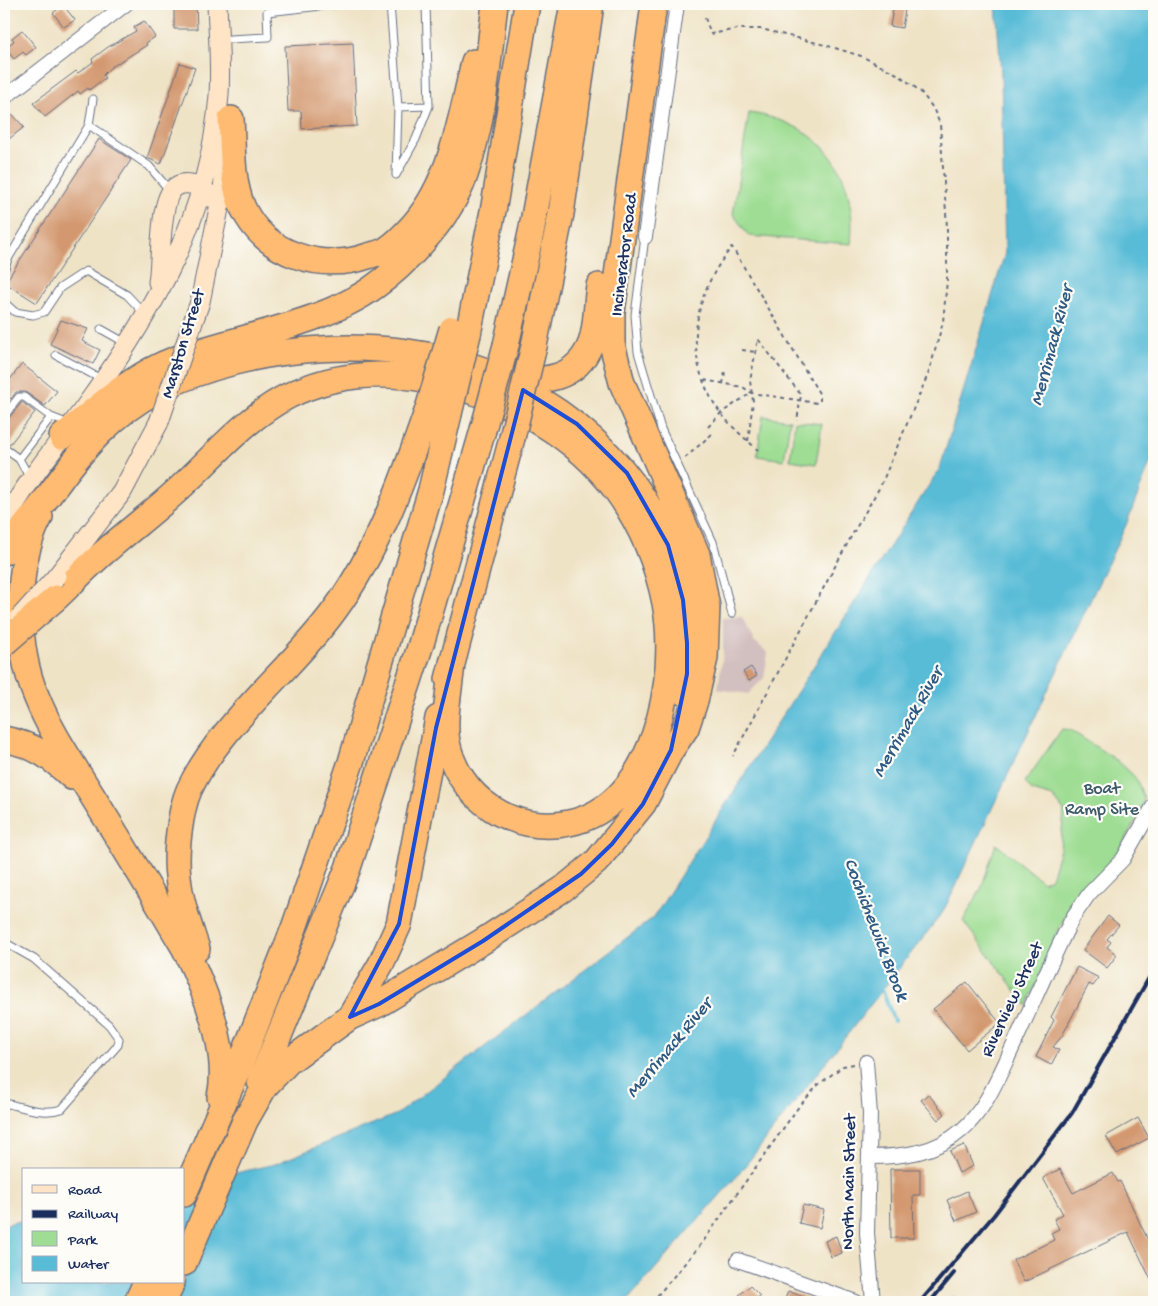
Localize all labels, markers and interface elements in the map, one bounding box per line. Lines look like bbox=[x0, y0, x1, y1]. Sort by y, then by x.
street label: Incinerator Road bbox=[607, 191, 643, 318]
water label: Merrimack River bbox=[1026, 279, 1081, 408]
street label: Marston Street bbox=[157, 285, 211, 401]
water label: Merrimack River bbox=[868, 660, 952, 782]
park label: Boat Ramp Site bbox=[1065, 779, 1140, 821]
water label: Cochichewick Brook bbox=[837, 856, 913, 1006]
street label: Riverview Street bbox=[977, 938, 1049, 1061]
water label: Merrimack River bbox=[622, 991, 721, 1104]
street label: North Main Street bbox=[838, 1112, 862, 1250]
legend bbox=[22, 1168, 185, 1284]
text: Road bbox=[68, 1182, 102, 1200]
text: Railway bbox=[68, 1206, 119, 1224]
text: Park bbox=[67, 1232, 98, 1250]
text: Water bbox=[68, 1256, 110, 1274]

